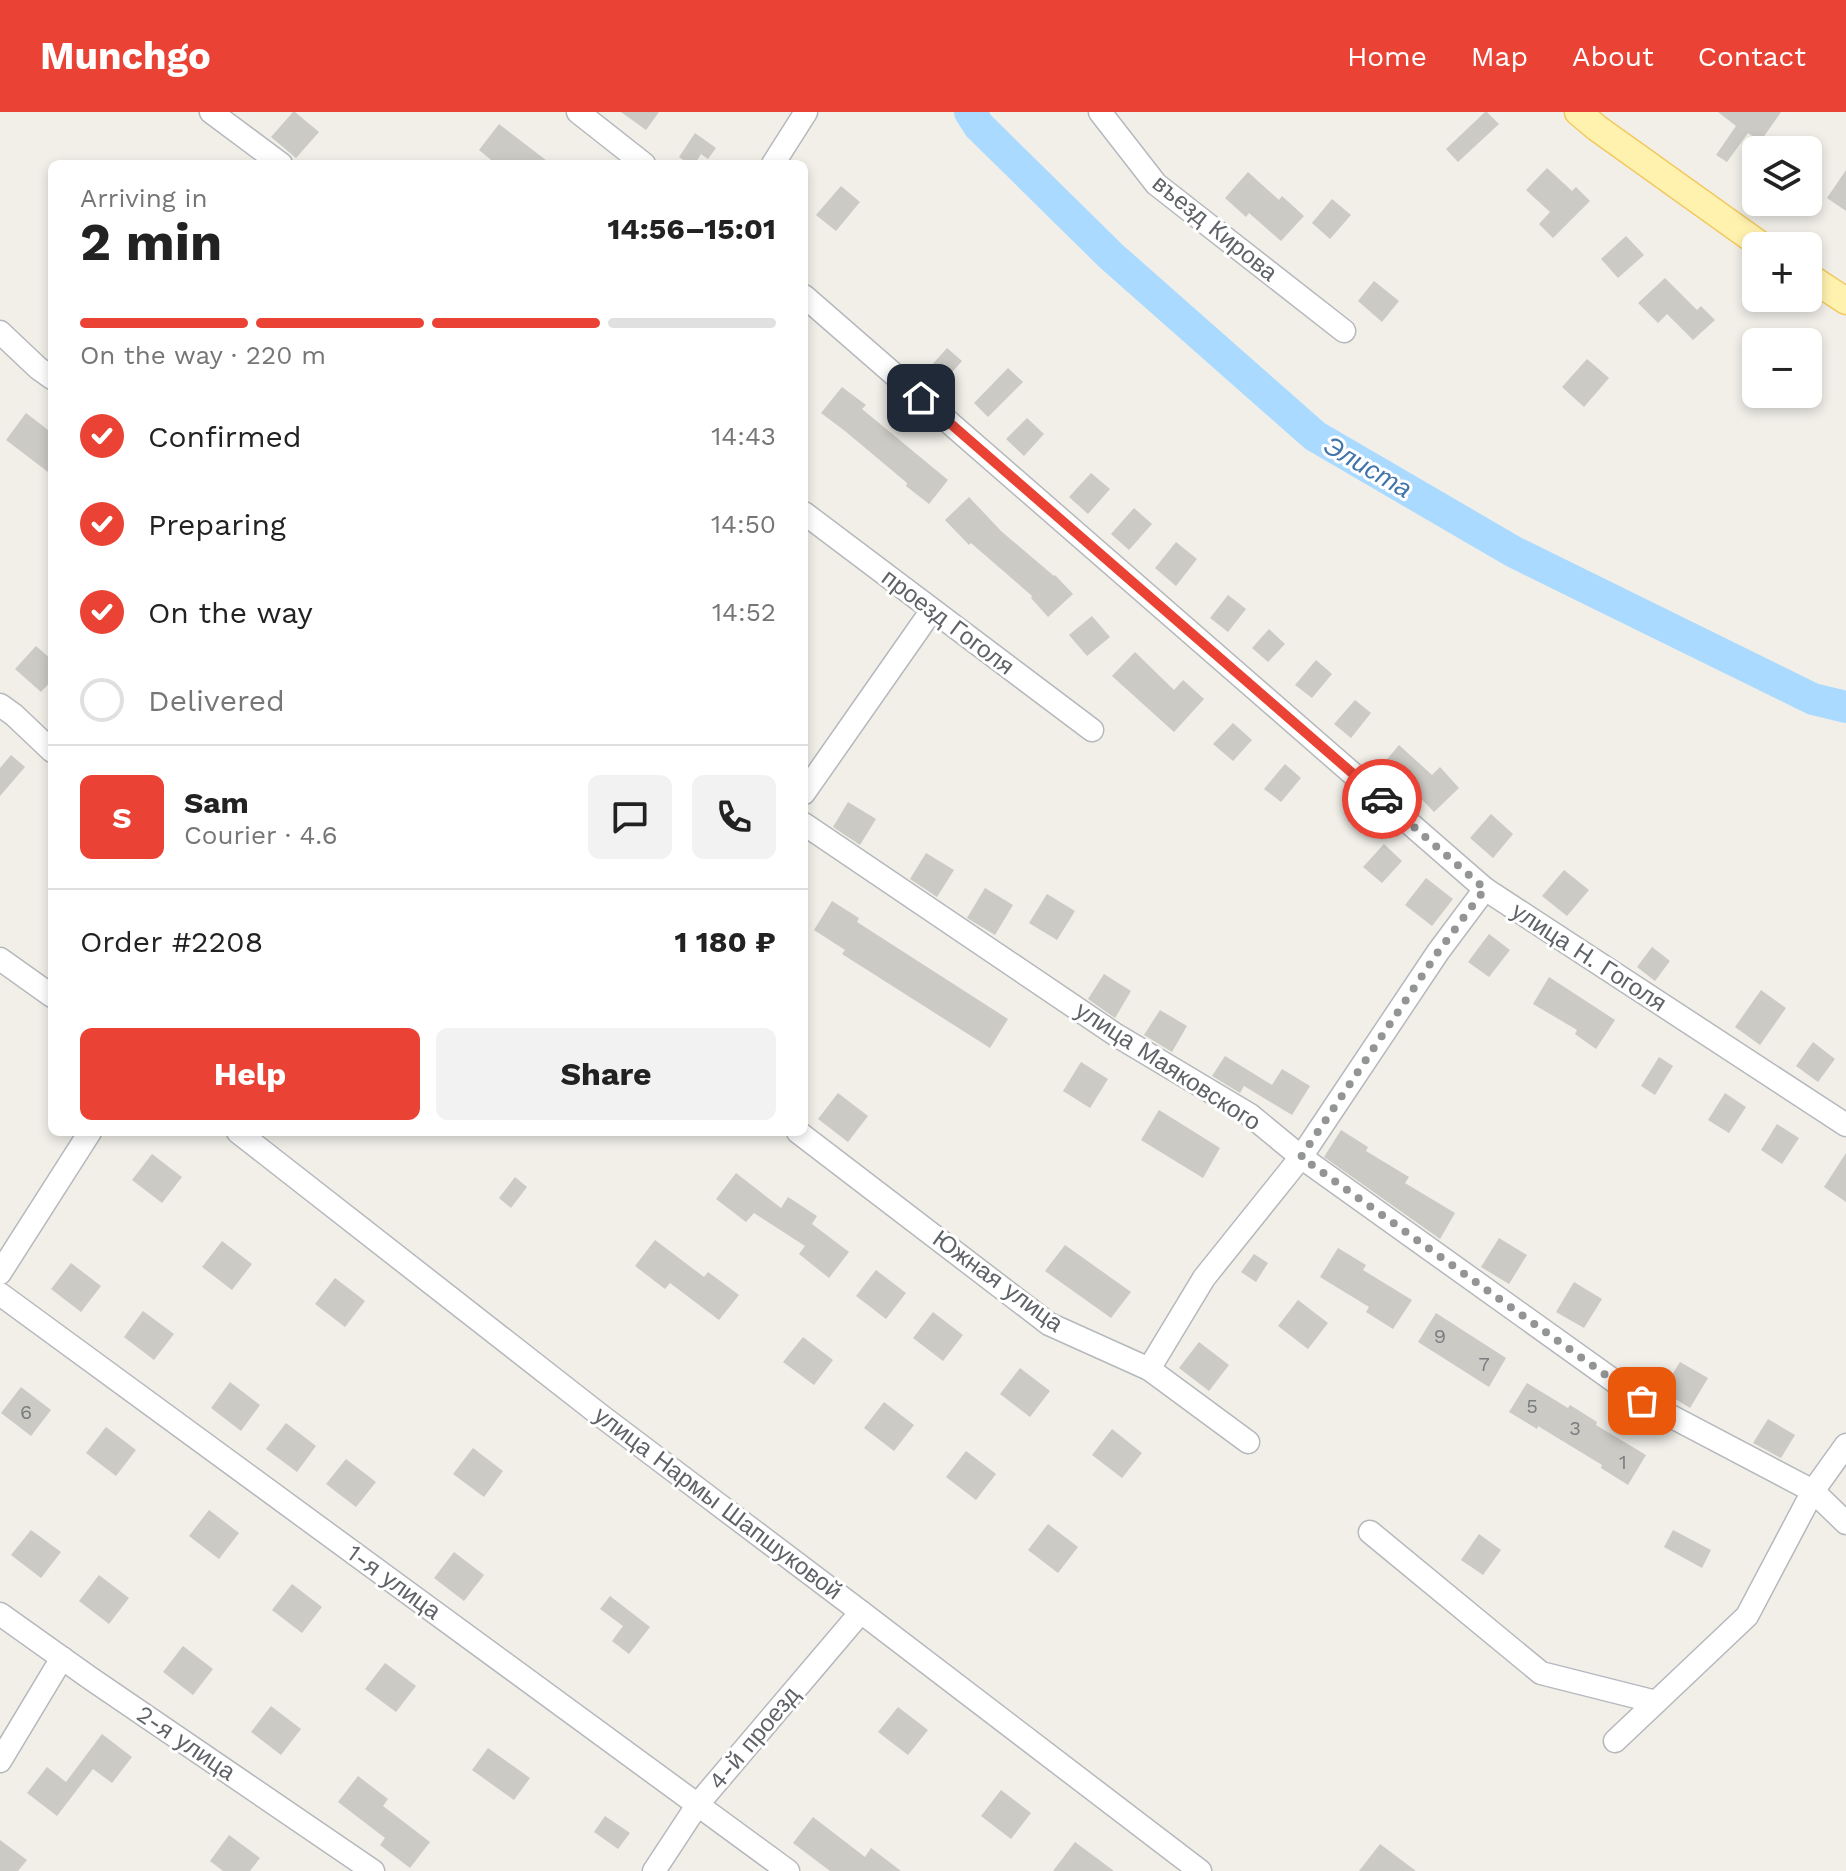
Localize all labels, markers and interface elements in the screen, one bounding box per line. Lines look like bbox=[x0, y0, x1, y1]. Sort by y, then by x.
text: Munchgo bbox=[40, 34, 211, 78]
text: Home bbox=[1347, 40, 1427, 73]
text: Map bbox=[1471, 40, 1528, 73]
text: About bbox=[1572, 40, 1654, 73]
text: Contact bbox=[1698, 40, 1806, 73]
map controls bbox=[1742, 136, 1822, 408]
button: layers bbox=[1742, 136, 1822, 216]
street label: въезд Кирова bbox=[1147, 169, 1284, 287]
text: Arriving in bbox=[80, 183, 208, 213]
text: 14:56–15:01 bbox=[607, 211, 776, 246]
text: 2 min bbox=[80, 212, 222, 273]
button: + bbox=[1742, 232, 1822, 312]
button: − bbox=[1742, 328, 1822, 408]
text: On the way · 220 m bbox=[80, 340, 326, 370]
pin bbox=[887, 364, 955, 432]
icon: home bbox=[899, 376, 943, 420]
icon: check bbox=[80, 414, 124, 458]
text: Confirmed bbox=[148, 419, 302, 454]
text: 14:43 bbox=[711, 421, 776, 451]
water label: Элиста bbox=[1319, 430, 1417, 504]
icon: check bbox=[80, 502, 124, 546]
text: Preparing bbox=[148, 507, 286, 542]
text: 14:50 bbox=[711, 509, 776, 539]
street label: проезд Гоголя bbox=[876, 563, 1020, 681]
icon: check bbox=[80, 590, 124, 634]
text: On the way bbox=[148, 595, 313, 630]
text: 14:52 bbox=[712, 597, 776, 627]
text: Delivered bbox=[148, 683, 285, 718]
courier bbox=[1342, 759, 1422, 839]
button: chat bbox=[588, 775, 672, 859]
button: phone bbox=[692, 775, 776, 859]
icon: car bbox=[1360, 777, 1404, 821]
text: Sam bbox=[184, 785, 249, 820]
text: S bbox=[112, 800, 132, 835]
text: Courier · 4.6 bbox=[184, 820, 338, 850]
street label: улица Н. Гоголя bbox=[1506, 897, 1672, 1017]
text: Order #2208 bbox=[80, 924, 263, 959]
text: 1 180 ₽ bbox=[674, 924, 776, 959]
street label: улица Маяковского bbox=[1070, 996, 1266, 1136]
button: Help bbox=[80, 1028, 420, 1120]
button: Share bbox=[436, 1028, 776, 1120]
street label: Южная улица bbox=[927, 1224, 1069, 1338]
house number: 9 bbox=[1434, 1324, 1446, 1348]
house number: 7 bbox=[1478, 1352, 1490, 1376]
pin bbox=[1608, 1367, 1676, 1435]
icon: bag bbox=[1620, 1379, 1664, 1423]
house number: 5 bbox=[1526, 1394, 1538, 1418]
house number: 6 bbox=[20, 1400, 32, 1424]
street label: улица Нармы Шапшуковой bbox=[589, 1401, 847, 1605]
house number: 3 bbox=[1569, 1416, 1581, 1440]
house number: 1 bbox=[1619, 1450, 1627, 1474]
street label: 1-я улица bbox=[342, 1539, 447, 1626]
street label: 4-й проезд bbox=[703, 1681, 805, 1795]
street label: 2-я улица bbox=[131, 1700, 241, 1787]

